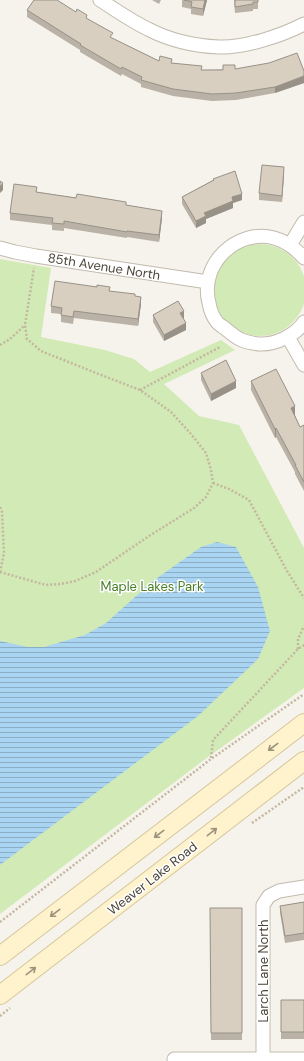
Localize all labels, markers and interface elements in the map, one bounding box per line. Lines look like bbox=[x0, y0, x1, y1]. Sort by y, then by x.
street label: 85th Avenue North bbox=[47, 249, 161, 284]
park label: Maple Lakes Park bbox=[101, 578, 204, 595]
one-way arrow bbox=[268, 743, 279, 751]
one-way arrow bbox=[206, 828, 217, 837]
one-way arrow bbox=[153, 830, 164, 839]
street label: Weaver Lake Road bbox=[104, 838, 201, 919]
one-way arrow bbox=[50, 909, 61, 918]
street label: Larch Lane North bbox=[255, 919, 272, 1023]
one-way arrow bbox=[25, 967, 36, 976]

